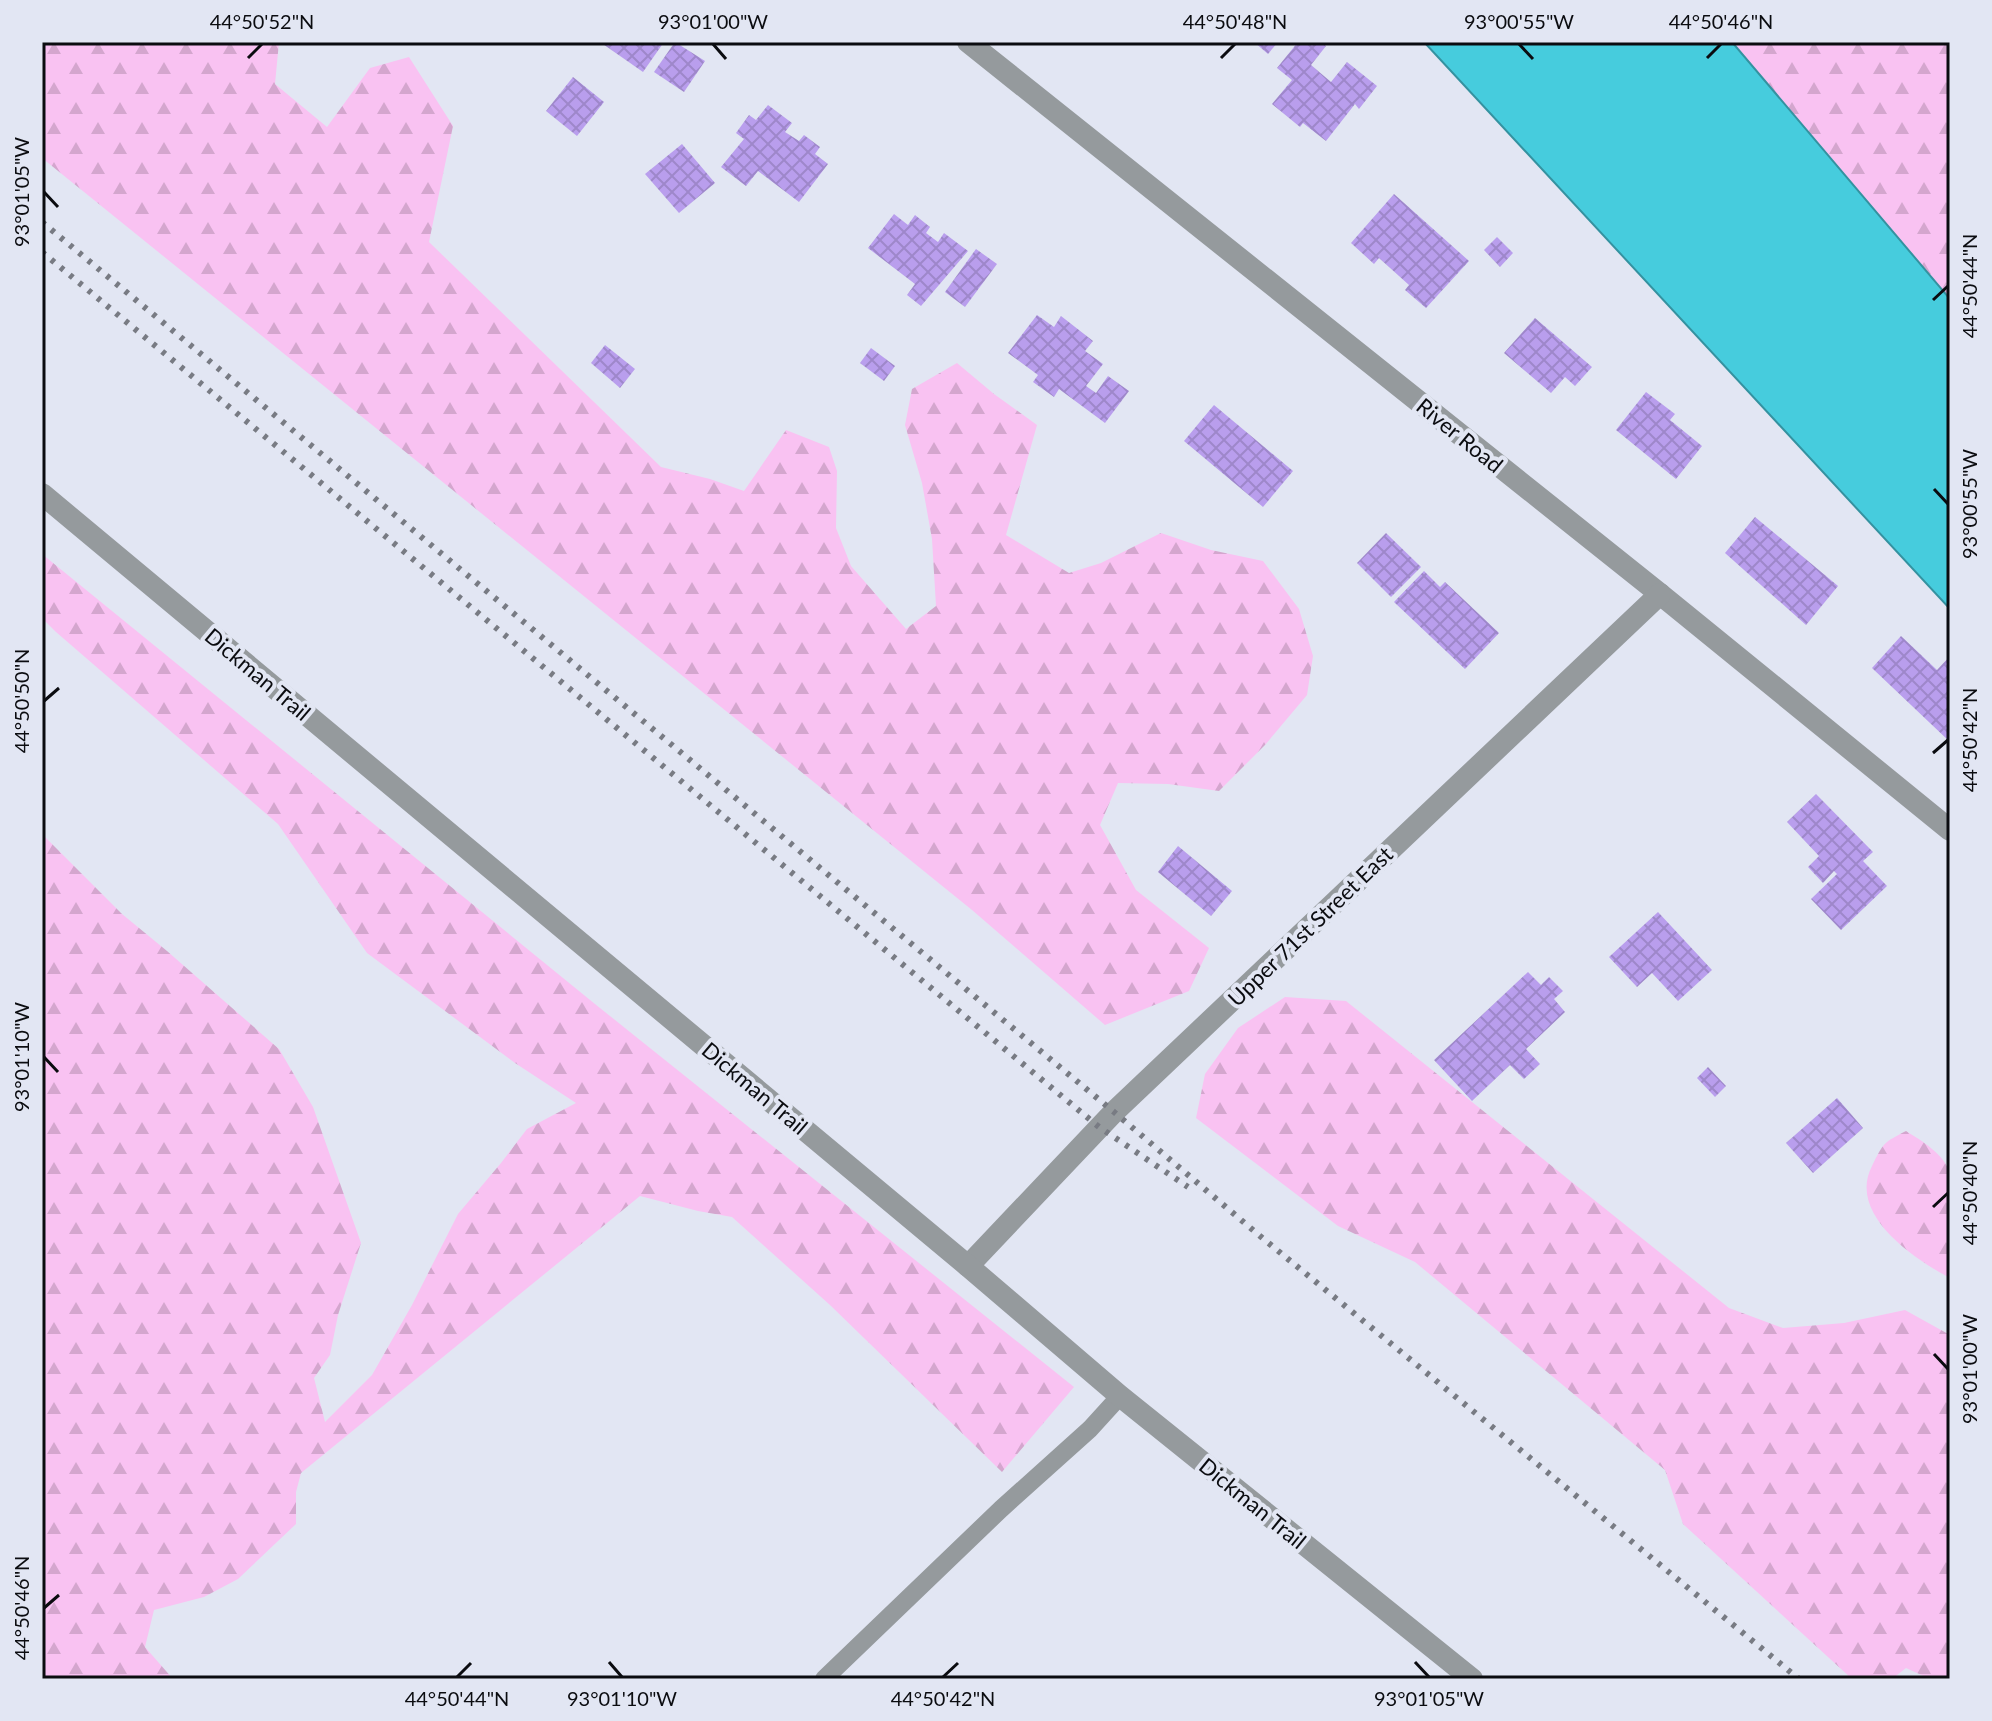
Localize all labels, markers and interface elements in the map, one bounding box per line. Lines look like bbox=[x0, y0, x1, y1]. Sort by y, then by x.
text: 44°50'52"N bbox=[210, 9, 314, 33]
text: 93°01'00"W bbox=[658, 9, 768, 33]
text: 44°50'48"N bbox=[1183, 9, 1287, 33]
text: 93°00'55"W bbox=[1464, 9, 1574, 33]
text: 44°50'46"N bbox=[1669, 9, 1773, 33]
text: 93°01'05"W bbox=[9, 137, 33, 247]
text: 44°50'44"N bbox=[1957, 234, 1981, 338]
street label: River Road bbox=[1411, 392, 1509, 478]
text: 93°00'55"W bbox=[1957, 449, 1981, 559]
street label: Dickman Trail bbox=[200, 622, 316, 726]
text: 44°50'50"N bbox=[9, 649, 33, 753]
text: 44°50'42"N bbox=[1957, 688, 1981, 792]
street label: Upper 71st Street East bbox=[1222, 840, 1398, 1012]
text: 93°01'10"W bbox=[9, 1002, 33, 1112]
street label: Dickman Trail bbox=[697, 1036, 813, 1140]
text: 44°50'40"N bbox=[1957, 1141, 1981, 1245]
text: 93°01'00"W bbox=[1957, 1314, 1981, 1424]
street label: Dickman Trail bbox=[1194, 1452, 1312, 1554]
text: 44°50'46"N bbox=[9, 1556, 33, 1660]
text: 44°50'44"N bbox=[405, 1686, 509, 1710]
text: 93°01'10"W bbox=[567, 1686, 677, 1710]
text: 44°50'42"N bbox=[891, 1686, 995, 1710]
text: 93°01'05"W bbox=[1374, 1686, 1484, 1710]

